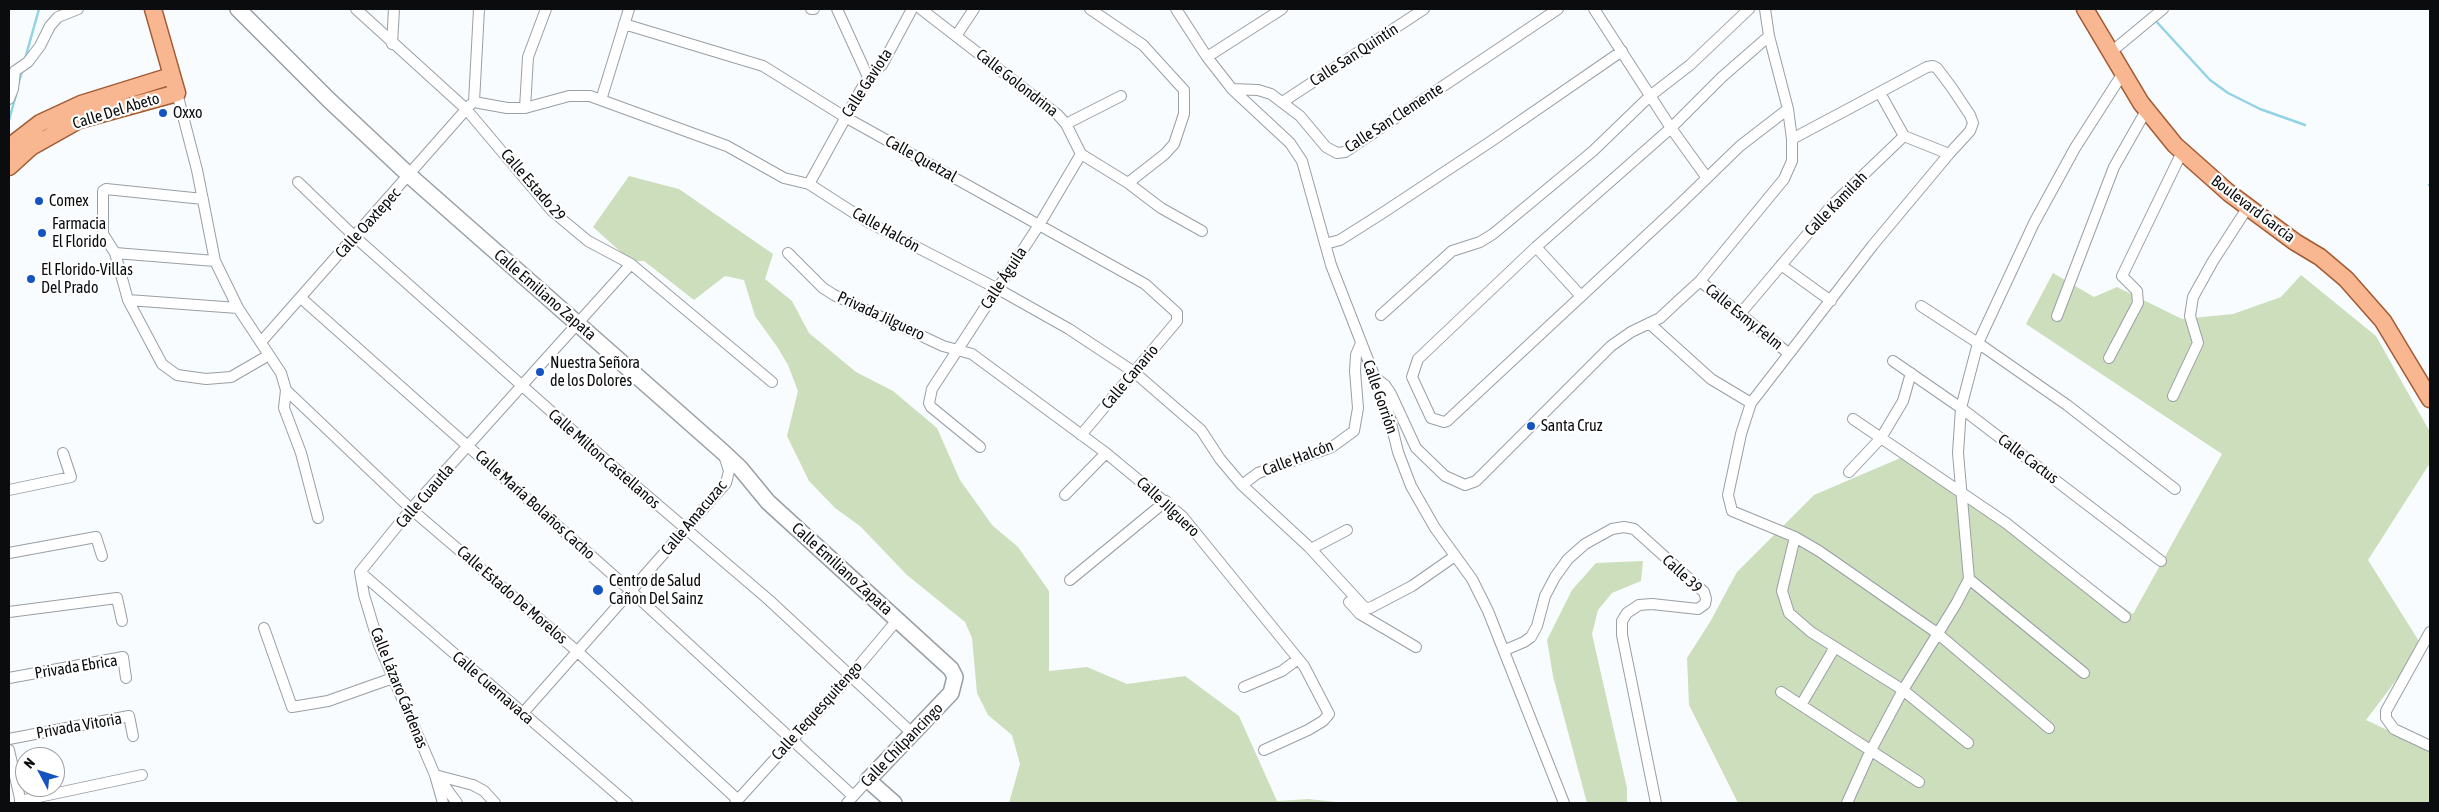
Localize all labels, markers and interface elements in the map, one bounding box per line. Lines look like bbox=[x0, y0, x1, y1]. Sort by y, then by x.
street label: Calle San Quintín bbox=[1306, 19, 1402, 91]
street label: Calle Gaviota bbox=[838, 45, 896, 121]
street label: Calle Golondrina bbox=[972, 45, 1062, 121]
street label: Calle San Clemente bbox=[1341, 79, 1447, 157]
street label: Calle Del Abeto bbox=[70, 89, 162, 133]
place label: Oxxo bbox=[173, 103, 203, 123]
marker: Oxxo bbox=[157, 107, 169, 119]
street label: Calle Quetzal bbox=[882, 132, 960, 186]
street label: Calle Estado 29 bbox=[496, 145, 570, 225]
street label: Calle Kamilah bbox=[1801, 168, 1871, 240]
street label: Boulevard Garcia bbox=[2207, 171, 2299, 247]
street label: Calle Oaxtepec bbox=[331, 184, 405, 262]
place label: Comex bbox=[49, 191, 89, 211]
marker: Comex bbox=[33, 195, 45, 207]
street label: Calle Halcón bbox=[849, 204, 923, 256]
place label: Farmacia El Florido bbox=[52, 214, 107, 252]
marker: Farmacia El Florido bbox=[36, 227, 48, 239]
street label: Calle Águila bbox=[977, 243, 1031, 313]
street label: Calle Emiliano Zapata bbox=[490, 245, 600, 345]
place label: El Florido-Villas Del Prado bbox=[41, 260, 133, 298]
marker: El Florido-Villas Del Prado bbox=[25, 273, 37, 285]
street label: Calle Esmy Felm bbox=[1701, 280, 1787, 354]
street label: Privada Jilguero bbox=[834, 287, 928, 345]
street label: Calle Canario bbox=[1098, 341, 1162, 413]
place label: Nuestra Señora de los Dolores bbox=[550, 353, 640, 391]
street label: Calle Gorrión bbox=[1358, 358, 1402, 436]
marker: Nuestra Señora de los Dolores bbox=[534, 366, 546, 378]
street label: Calle Milton Castellanos bbox=[544, 405, 664, 513]
place label: Santa Cruz bbox=[1541, 416, 1603, 436]
marker: Santa Cruz bbox=[1525, 420, 1537, 432]
street label: Calle Cactus bbox=[1994, 430, 2062, 488]
street label: Calle Halcón bbox=[1260, 436, 1336, 480]
street label: Calle María Bolaños Cacho bbox=[471, 446, 599, 564]
street label: Calle Cuautla bbox=[392, 460, 458, 532]
street label: Calle Jilguero bbox=[1132, 473, 1204, 541]
street label: Calle Amacuzac bbox=[657, 477, 731, 559]
street label: Calle Emiliano Zapata bbox=[788, 519, 896, 619]
street label: Calle Estado De Morelos bbox=[453, 542, 571, 648]
street label: Calle 39 bbox=[1658, 551, 1706, 597]
place label: Centro de Salud Cañon Del Sainz bbox=[609, 571, 703, 609]
marker: Centro de Salud Cañon Del Sainz bbox=[591, 583, 605, 597]
street label: Calle Lázaro Cárdenas bbox=[366, 625, 432, 751]
street label: Calle Cuernavaca bbox=[448, 647, 538, 729]
street label: Privada Ebrica bbox=[33, 651, 119, 683]
street label: Calle Tequesquitengo bbox=[768, 658, 866, 764]
street label: Calle Chilpancingo bbox=[857, 699, 947, 791]
street label: Privada Vitoria bbox=[35, 709, 123, 743]
north arrow bbox=[15, 747, 65, 797]
text: N bbox=[20, 755, 38, 771]

